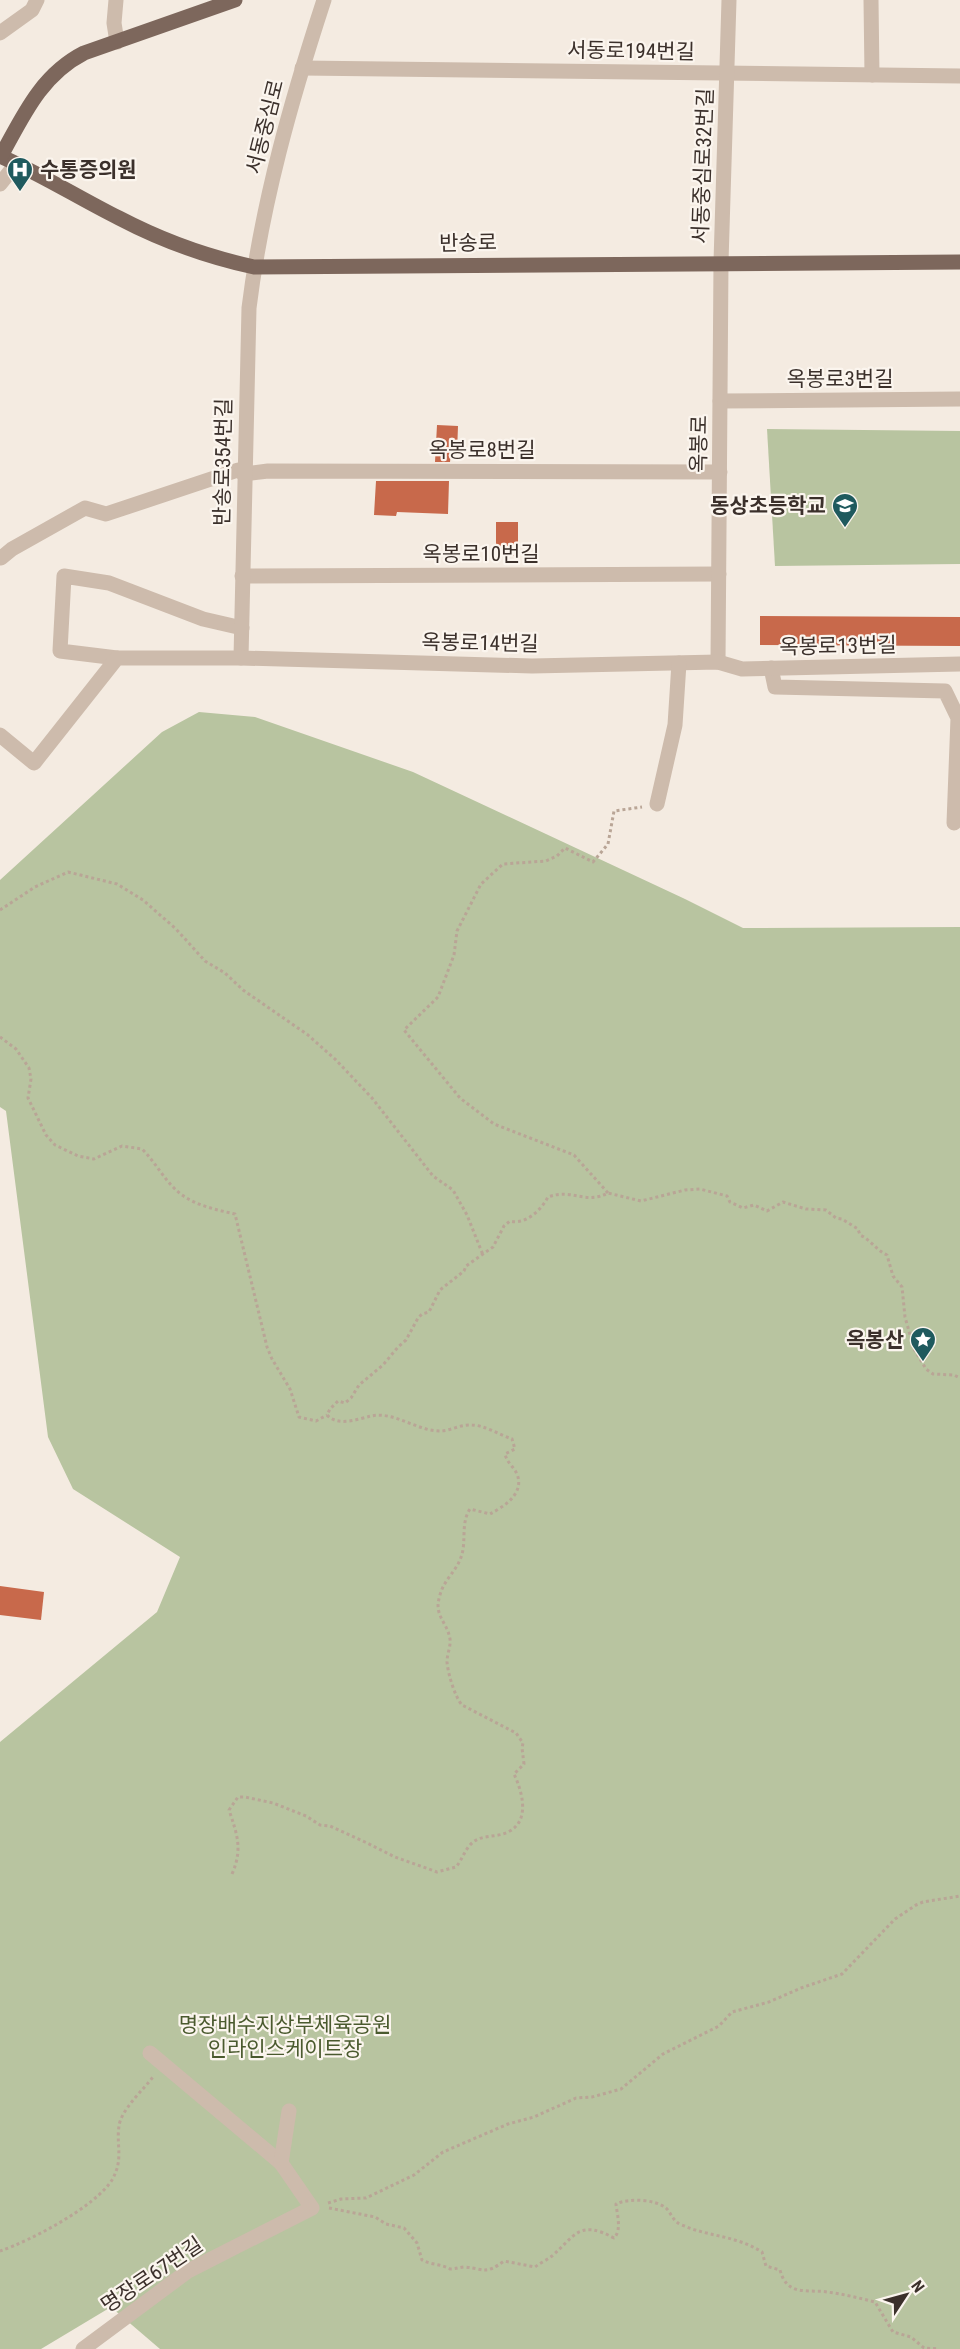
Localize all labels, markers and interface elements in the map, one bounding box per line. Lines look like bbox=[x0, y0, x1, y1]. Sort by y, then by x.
street label: 서동로194번길 bbox=[567, 38, 695, 64]
street label: 서동중심로 bbox=[242, 77, 288, 177]
street label: 서동중심로32번길 bbox=[688, 88, 718, 244]
hospital icon: 수통증의원 bbox=[5, 155, 35, 193]
place label: 수통증의원 bbox=[40, 158, 137, 182]
street label: 반송로 bbox=[439, 230, 497, 256]
street label: 옥봉로3번길 bbox=[787, 367, 893, 391]
street label: 반송로354번길 bbox=[210, 398, 236, 526]
street label: 옥봉로 bbox=[686, 415, 712, 473]
street label: 옥봉로8번길 bbox=[429, 438, 535, 462]
school or university icon: 동상초등학교 bbox=[830, 491, 860, 529]
place label: 동상초등학교 bbox=[710, 494, 826, 518]
street label: 옥봉로10번길 bbox=[422, 542, 540, 566]
street label: 옥봉로14번길 bbox=[421, 630, 539, 656]
street label: 옥봉로13번길 bbox=[779, 633, 897, 659]
place icon: 옥봉산 bbox=[908, 1325, 938, 1363]
place label: 옥봉산 bbox=[846, 1328, 904, 1352]
park label: 명장배수지상부체육공원 인라인스케이트장 bbox=[179, 2013, 391, 2061]
street label: 명장로67번길 bbox=[97, 2232, 207, 2318]
north arrow bbox=[876, 2265, 936, 2325]
text: N bbox=[907, 2277, 928, 2296]

